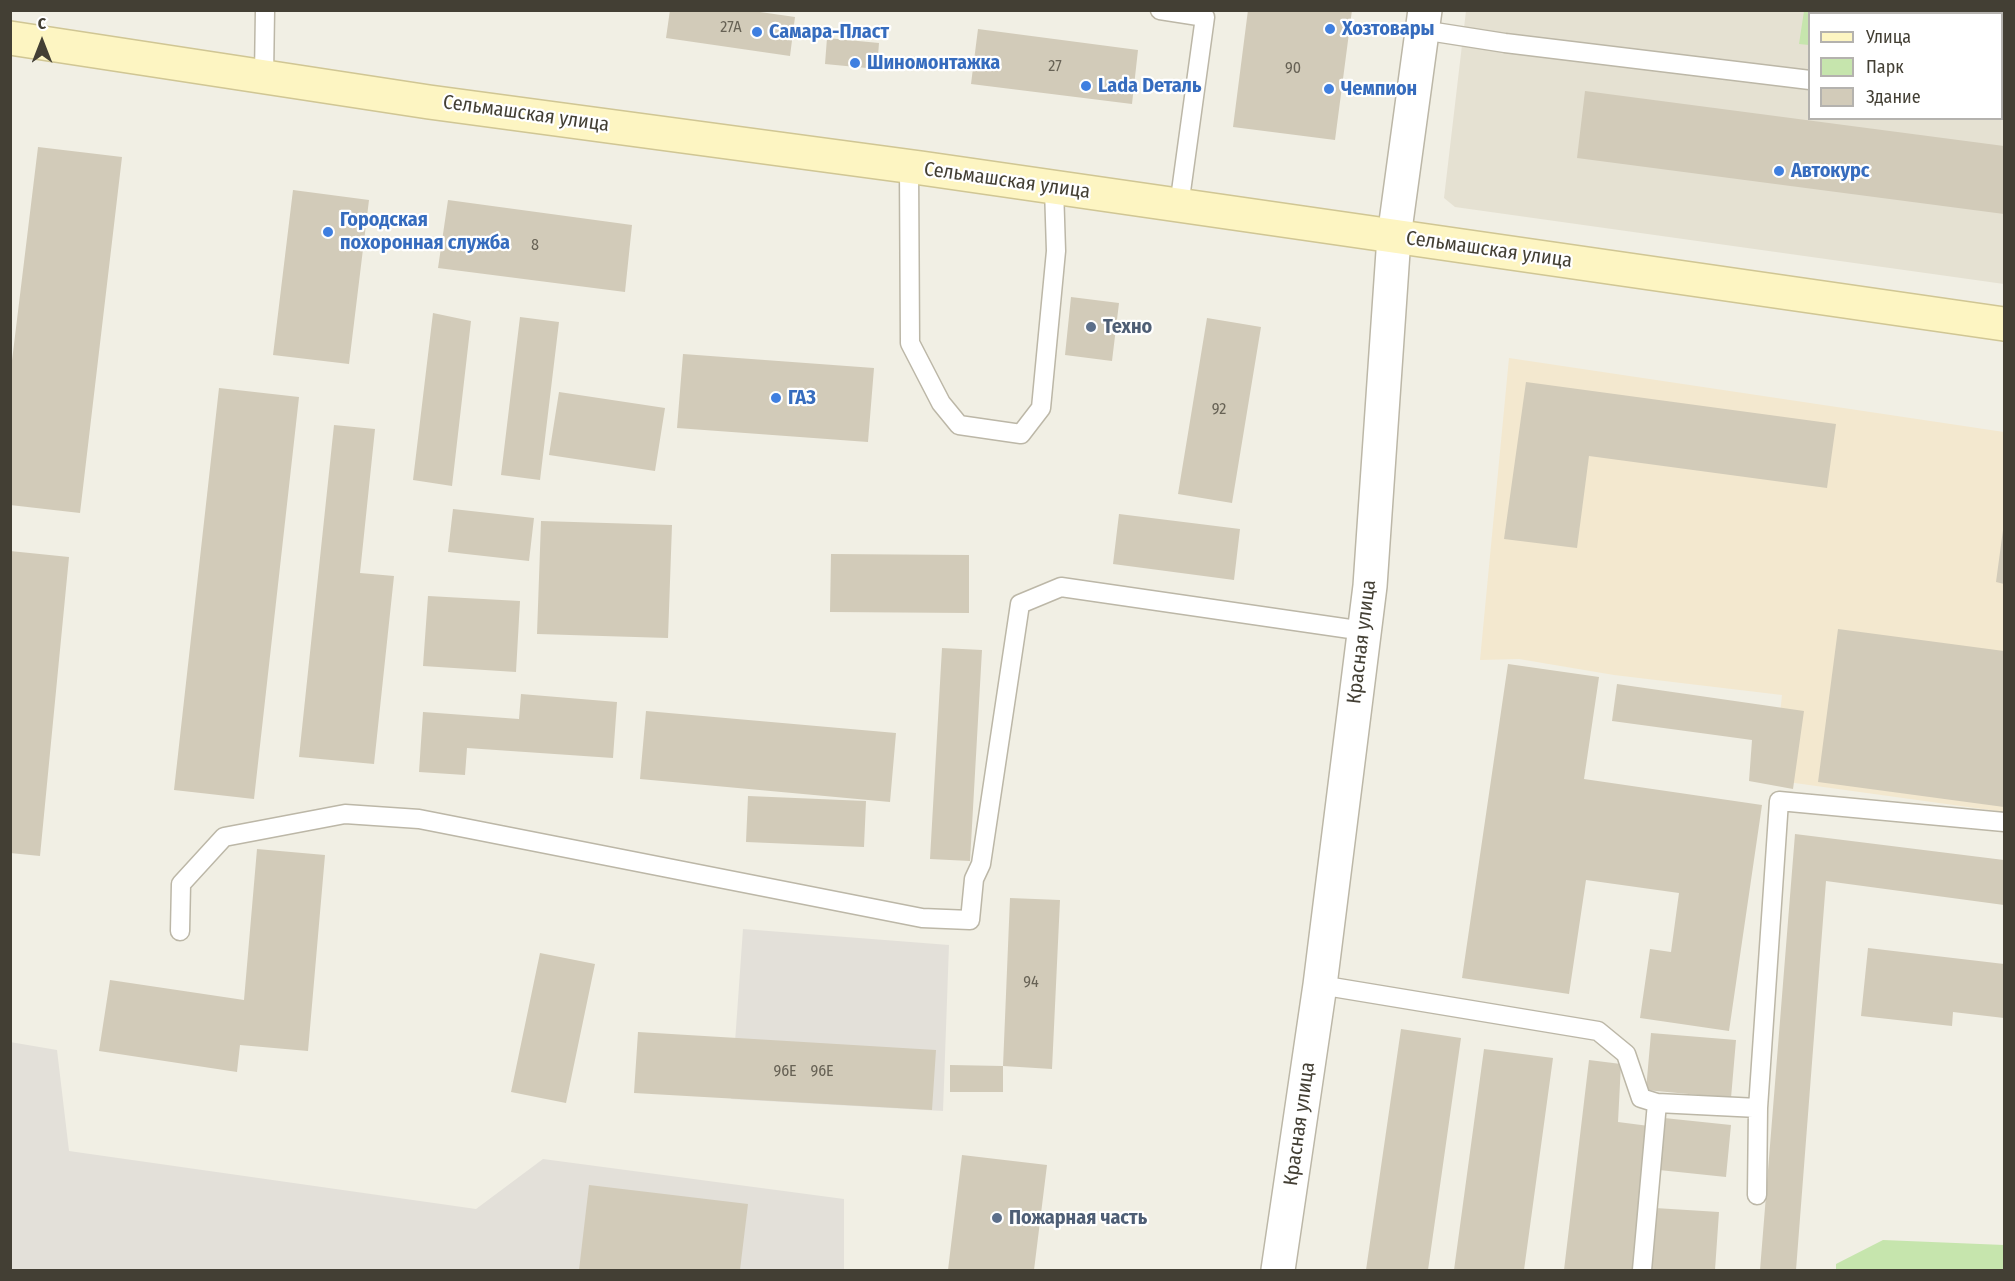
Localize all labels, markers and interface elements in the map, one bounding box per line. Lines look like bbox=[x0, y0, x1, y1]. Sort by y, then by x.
north arrow bbox=[12, 12, 72, 72]
legend bbox=[1808, 12, 2003, 120]
text: С bbox=[38, 14, 46, 33]
place label: Хозтовары bbox=[1342, 17, 1434, 41]
house number: 27А bbox=[720, 18, 742, 38]
place label: Самара-Пласт bbox=[769, 20, 889, 44]
marker: Хозтовары bbox=[1323, 22, 1337, 36]
marker: Самара-Пласт bbox=[750, 25, 764, 39]
text: Улица bbox=[1866, 26, 1911, 48]
place label: Шиномонтажка bbox=[867, 51, 1000, 75]
marker: Шиномонтажка bbox=[848, 56, 862, 70]
text: Парк bbox=[1866, 56, 1904, 78]
house number: 27 bbox=[1048, 57, 1062, 77]
house number: 90 bbox=[1285, 59, 1301, 79]
place label: Lada Dеталь bbox=[1098, 74, 1201, 98]
place label: Чемпион bbox=[1341, 77, 1417, 101]
marker: Lada Dеталь bbox=[1079, 79, 1093, 93]
marker: Чемпион bbox=[1322, 82, 1336, 96]
text: Здание bbox=[1866, 86, 1921, 108]
street label: Сельмашская улица bbox=[441, 90, 611, 138]
street label: Сельмашская улица bbox=[922, 157, 1092, 205]
place label: Автокурс bbox=[1791, 159, 1869, 183]
marker: Автокурс bbox=[1772, 164, 1786, 178]
place label: Городская похоронная служба bbox=[340, 208, 510, 255]
marker: Городская похоронная служба bbox=[321, 225, 335, 239]
street label: Сельмашская улица bbox=[1404, 226, 1574, 274]
house number: 8 bbox=[531, 236, 539, 256]
place label: Техно bbox=[1103, 315, 1152, 339]
marker: Техно bbox=[1084, 320, 1098, 334]
place label: ГАЗ bbox=[788, 386, 816, 410]
marker: ГАЗ bbox=[769, 391, 783, 405]
house number: 92 bbox=[1212, 400, 1226, 420]
street label: Красная улица bbox=[1342, 579, 1382, 705]
house number: 94 bbox=[1023, 973, 1039, 993]
street label: Красная улица bbox=[1279, 1061, 1321, 1187]
house number: 96Е bbox=[773, 1062, 797, 1082]
house number: 96Е bbox=[810, 1062, 834, 1082]
place label: Пожарная часть bbox=[1009, 1206, 1147, 1230]
marker: Пожарная часть bbox=[990, 1211, 1004, 1225]

